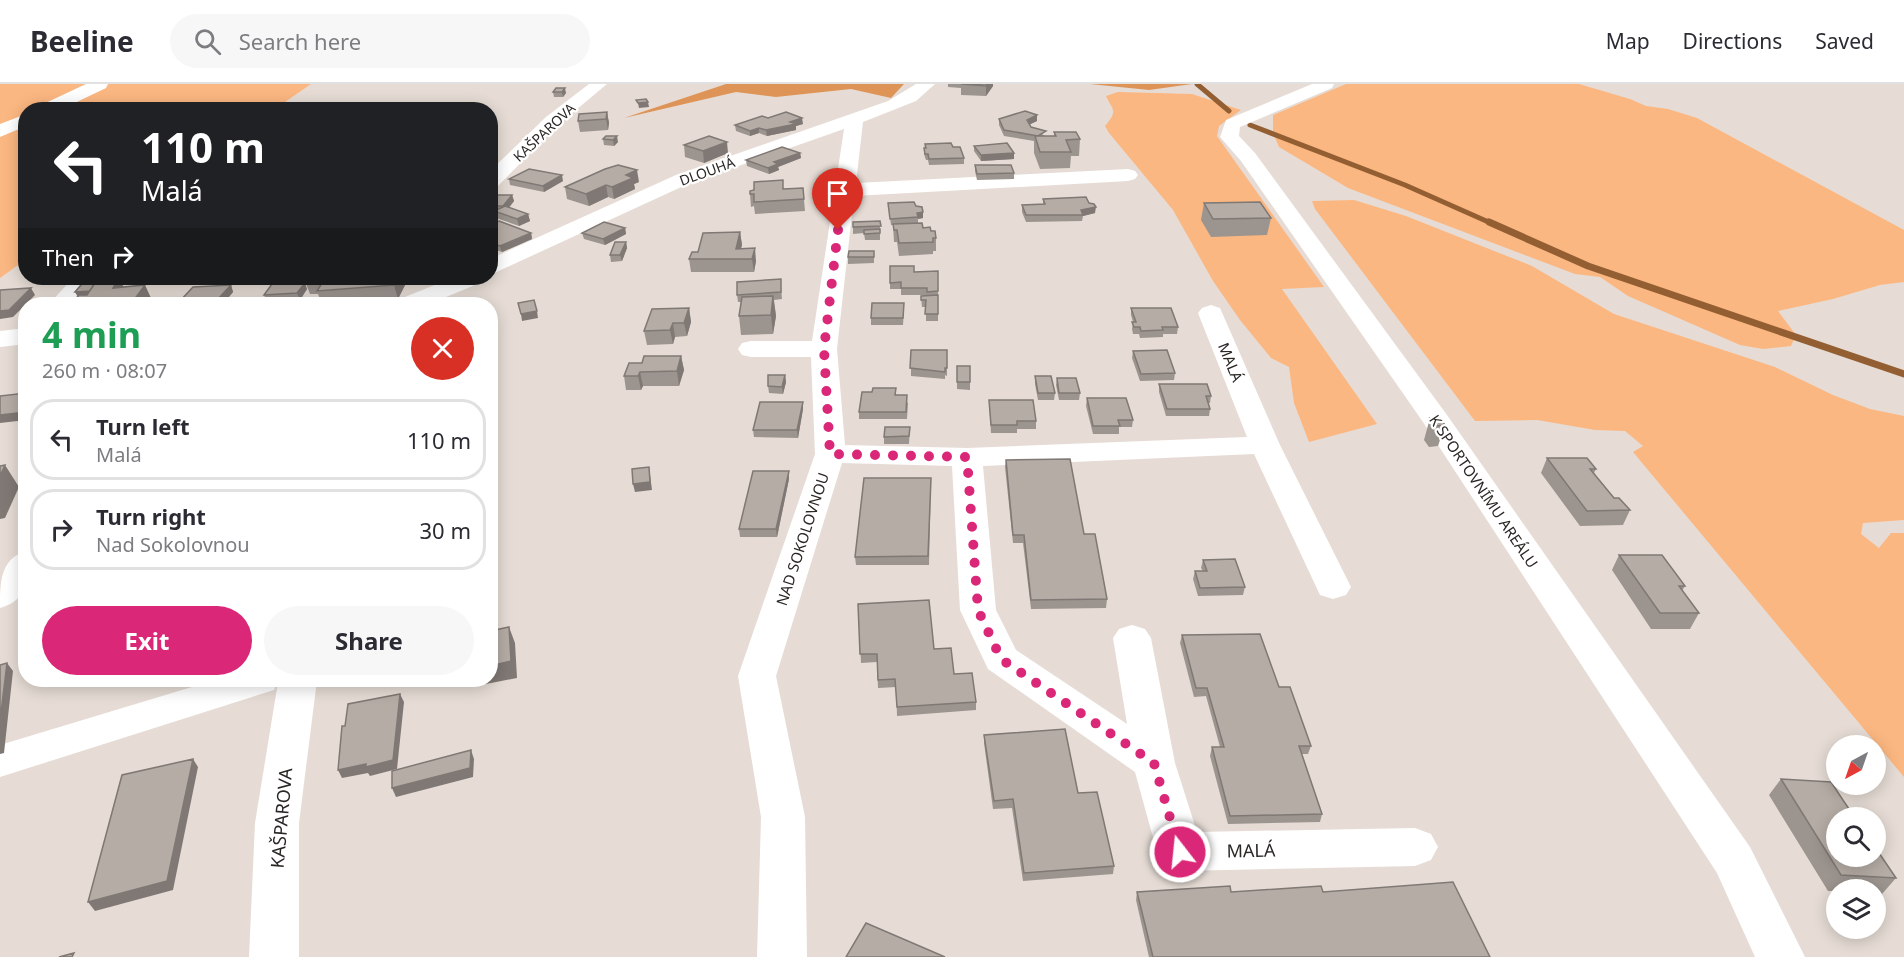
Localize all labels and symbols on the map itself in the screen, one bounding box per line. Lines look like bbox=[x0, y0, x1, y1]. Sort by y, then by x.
street label: KAŠPAROVA bbox=[509, 98, 579, 166]
street label: DLOUHÁ bbox=[677, 152, 737, 190]
pin bbox=[812, 168, 863, 230]
street label: MALÁ bbox=[1214, 339, 1248, 385]
street label: K SPORTOVNÍMU AREÁLU bbox=[1425, 411, 1543, 571]
street label: NAD SOKOLOVNOU bbox=[771, 470, 833, 608]
north arrow bbox=[1826, 735, 1886, 795]
street label: KAŠPAROVA bbox=[265, 766, 297, 869]
position arrow bbox=[1148, 820, 1212, 884]
street label: MALÁ bbox=[1226, 838, 1276, 862]

